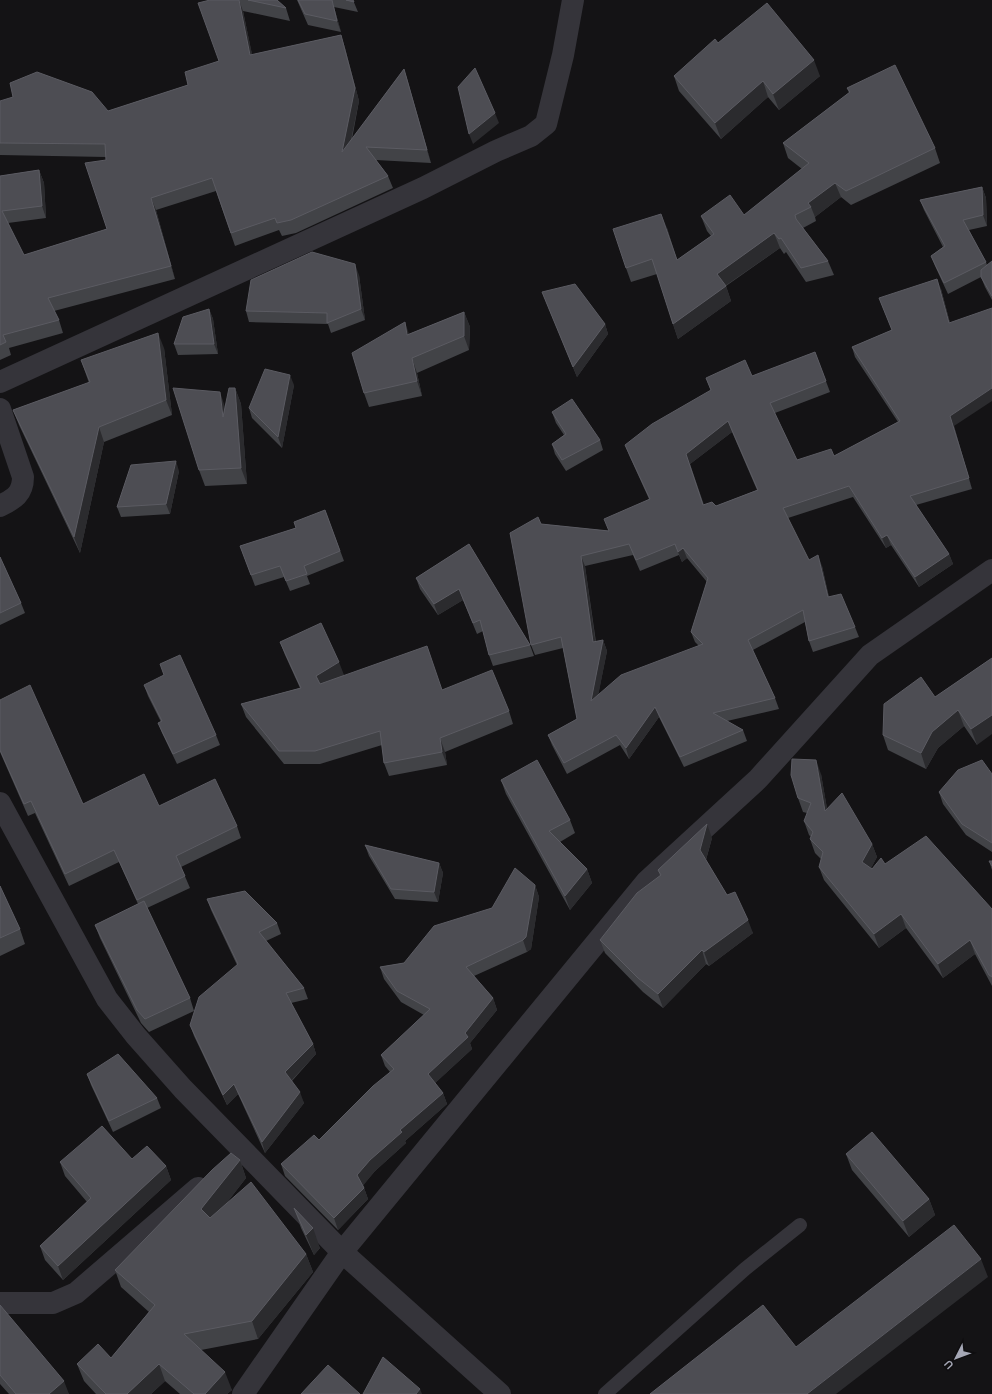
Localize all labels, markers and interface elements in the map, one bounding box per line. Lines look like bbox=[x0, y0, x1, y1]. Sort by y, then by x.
north arrow bbox=[936, 1338, 976, 1378]
text: U bbox=[941, 1356, 957, 1372]

